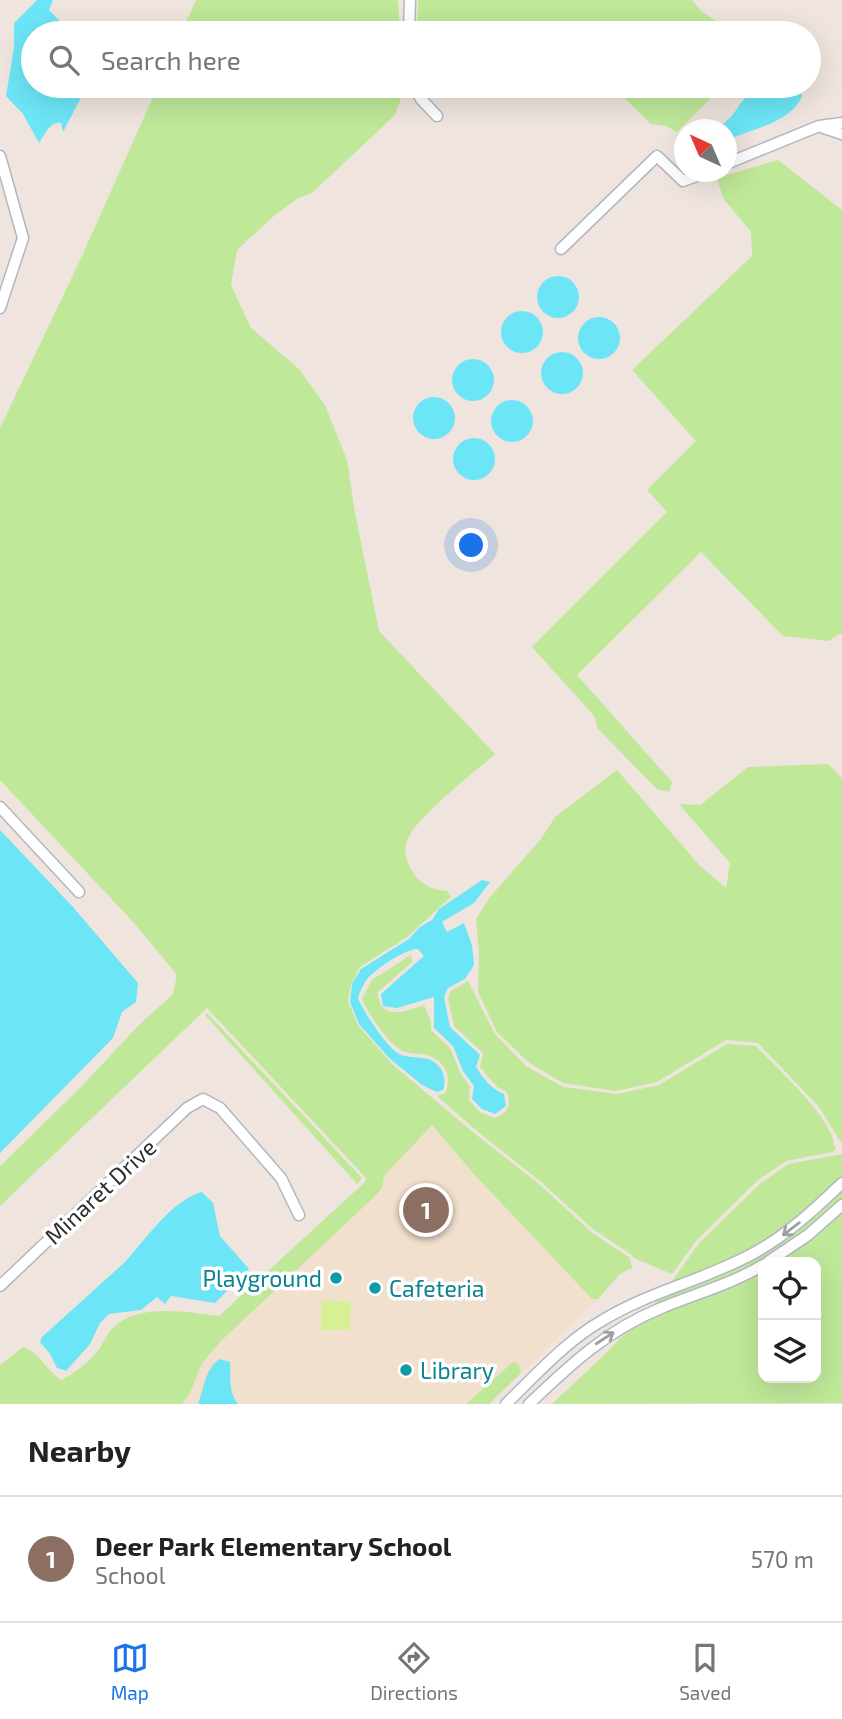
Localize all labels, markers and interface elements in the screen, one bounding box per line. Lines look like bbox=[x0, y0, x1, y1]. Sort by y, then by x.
search box bbox=[21, 21, 821, 98]
icon: search bbox=[45, 41, 83, 79]
text: Search here bbox=[101, 44, 241, 75]
north arrow bbox=[674, 119, 737, 182]
your location bbox=[454, 528, 488, 562]
street label: Minaret Drive bbox=[39, 1132, 161, 1250]
pin: 1 bbox=[403, 1184, 449, 1236]
one-way arrow bbox=[782, 1221, 801, 1236]
map controls bbox=[758, 1257, 821, 1383]
button: locate bbox=[758, 1257, 821, 1320]
place label: Playground bbox=[202, 1264, 322, 1292]
marker: Playground bbox=[328, 1270, 344, 1286]
place label: Cafeteria bbox=[389, 1274, 484, 1302]
marker: Cafeteria bbox=[367, 1280, 383, 1296]
button: layers bbox=[758, 1320, 821, 1383]
one-way arrow bbox=[594, 1331, 614, 1345]
place label: Library bbox=[420, 1356, 494, 1384]
marker: Library bbox=[398, 1362, 414, 1378]
text: Nearby bbox=[28, 1432, 131, 1468]
text: Deer Park Elementary School bbox=[95, 1530, 451, 1561]
text: 1 bbox=[46, 1545, 56, 1573]
text: 570 m bbox=[751, 1545, 814, 1573]
text: School bbox=[95, 1561, 165, 1589]
tab: Map bbox=[111, 1639, 149, 1704]
tab: Directions bbox=[370, 1639, 458, 1704]
tab: Saved bbox=[679, 1639, 731, 1704]

